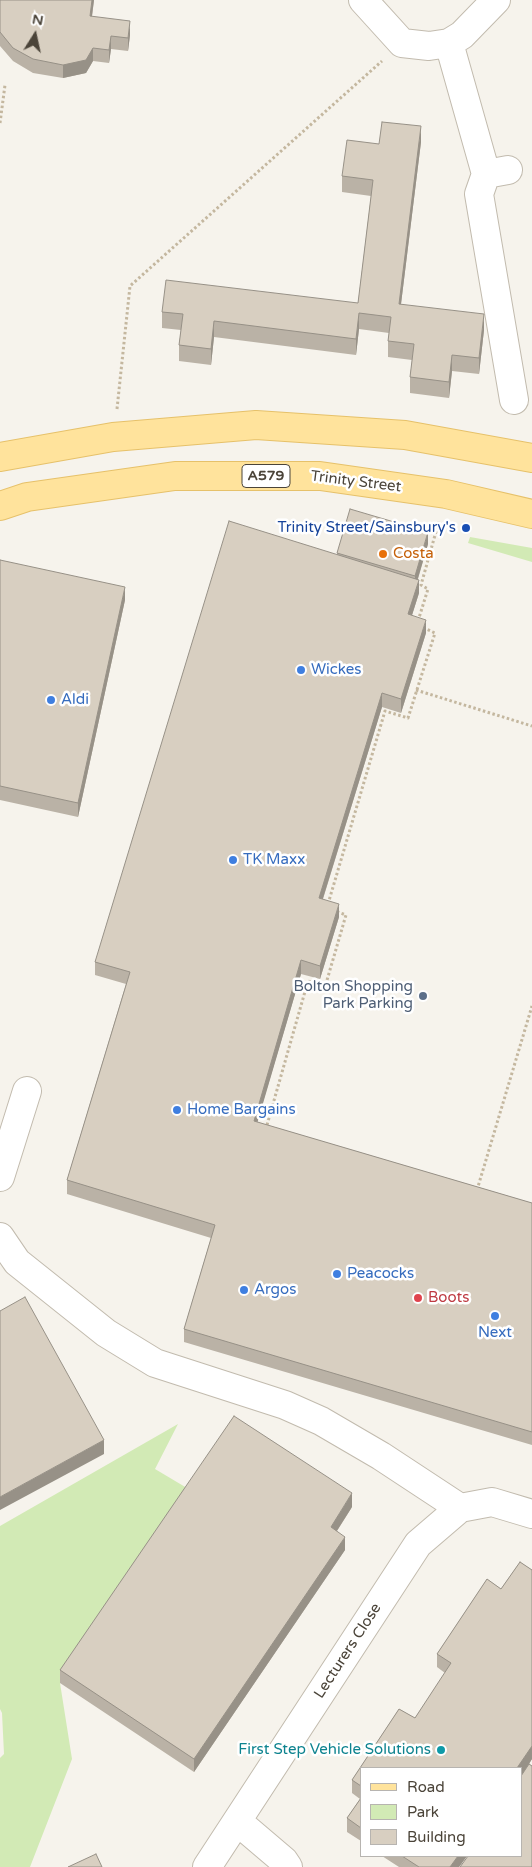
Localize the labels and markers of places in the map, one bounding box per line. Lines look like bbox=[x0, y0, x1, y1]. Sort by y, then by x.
place label: Trinity Street/Sainsbury's bbox=[278, 519, 456, 537]
marker: Trinity Street/Sainsbury's bbox=[460, 522, 472, 534]
place label: Costa bbox=[393, 545, 434, 563]
marker: Costa bbox=[377, 548, 389, 560]
place label: Wickes bbox=[311, 661, 361, 679]
marker: Wickes bbox=[295, 664, 307, 676]
place label: Aldi bbox=[61, 691, 89, 709]
marker: Aldi bbox=[45, 694, 57, 706]
place label: TK Maxx bbox=[243, 851, 305, 869]
marker: TK Maxx bbox=[227, 854, 239, 866]
place label: Bolton Shopping Park Parking bbox=[293, 978, 413, 1013]
marker: Bolton Shopping Park Parking bbox=[417, 990, 429, 1002]
place label: Home Bargains bbox=[187, 1101, 296, 1119]
marker: Home Bargains bbox=[171, 1104, 183, 1116]
place label: Peacocks bbox=[347, 1265, 414, 1283]
marker: Peacocks bbox=[331, 1268, 343, 1280]
place label: Argos bbox=[254, 1281, 296, 1299]
marker: Argos bbox=[238, 1284, 250, 1296]
place label: Boots bbox=[428, 1289, 469, 1307]
marker: Boots bbox=[412, 1292, 424, 1304]
marker: Next bbox=[489, 1310, 501, 1322]
place label: Next bbox=[478, 1324, 512, 1342]
place label: First Step Vehicle Solutions bbox=[238, 1741, 431, 1759]
marker: First Step Vehicle Solutions bbox=[435, 1744, 447, 1756]

